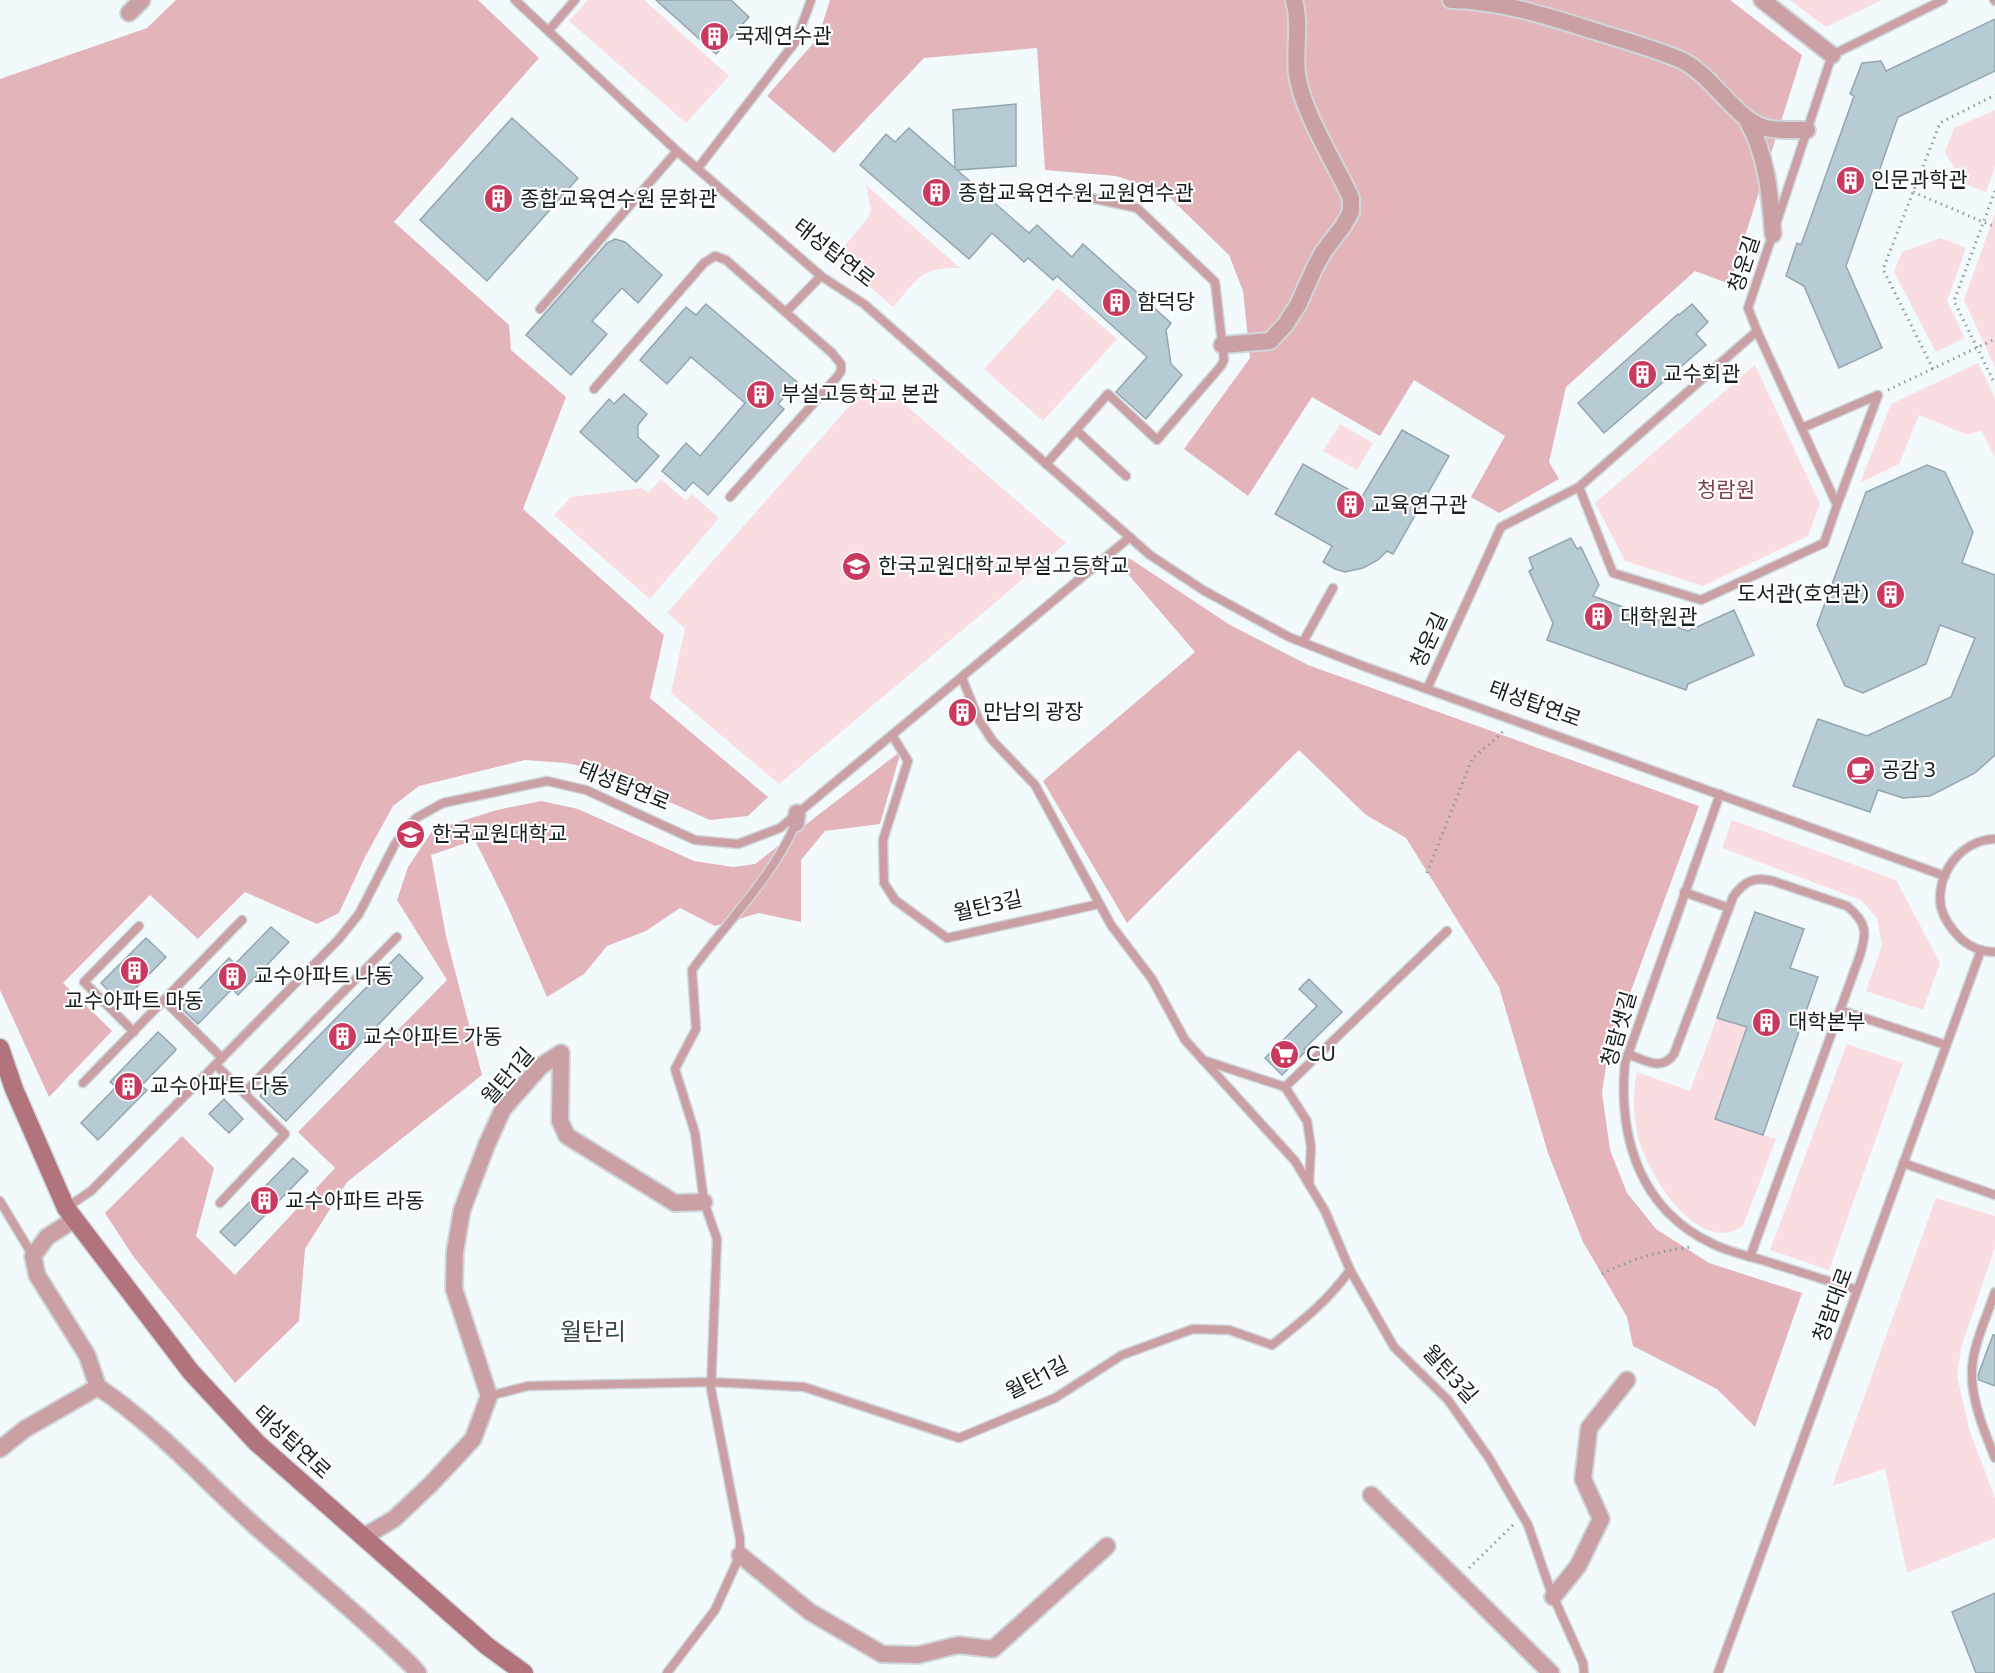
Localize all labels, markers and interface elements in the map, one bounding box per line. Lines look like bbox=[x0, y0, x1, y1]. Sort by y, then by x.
building icon: 국제연수관 bbox=[698, 20, 730, 52]
place label: 국제연수관 bbox=[735, 22, 832, 47]
building icon: 인문과학관 bbox=[1834, 164, 1866, 196]
place label: 인문과학관 bbox=[1871, 166, 1968, 191]
building icon: 종합교육연수원 교원연수관 bbox=[921, 177, 953, 209]
place label: 종합교육연수원 교원연수관 bbox=[958, 179, 1194, 204]
building icon: 종합교육연수원 문화관 bbox=[483, 183, 515, 215]
place label: 종합교육연수원 문화관 bbox=[520, 185, 717, 210]
street label: 태성탑연로 bbox=[789, 212, 881, 291]
street label: 청운길 bbox=[1722, 232, 1763, 295]
building icon: 함덕당 bbox=[1100, 286, 1132, 318]
place label: 함덕당 bbox=[1137, 288, 1195, 313]
building icon: 교수회관 bbox=[1626, 358, 1658, 390]
place label: 교수회관 bbox=[1663, 360, 1740, 385]
building icon: 부설고등학교 본관 bbox=[744, 378, 776, 410]
place label: 부설고등학교 본관 bbox=[781, 380, 940, 405]
park label: 청람원 bbox=[1697, 476, 1755, 501]
building icon: 교육연구관 bbox=[1334, 489, 1366, 521]
place label: 교육연구관 bbox=[1371, 491, 1468, 516]
school or university icon: 한국교원대학교부설고등학교 bbox=[841, 550, 873, 582]
place label: 한국교원대학교부설고등학교 bbox=[878, 552, 1129, 577]
building icon: 도서관(호연관) bbox=[1874, 578, 1906, 610]
place label: 도서관(호연관) bbox=[1737, 580, 1869, 605]
building icon: 대학원관 bbox=[1583, 601, 1615, 633]
place label: 대학원관 bbox=[1620, 603, 1697, 628]
street label: 청운길 bbox=[1404, 608, 1451, 671]
street label: 태성탑연로 bbox=[1486, 674, 1585, 731]
building icon: 만남의 광장 bbox=[946, 696, 978, 728]
place label: 만남의 광장 bbox=[983, 698, 1084, 723]
cafe icon: 공감 3 bbox=[1844, 754, 1876, 786]
street label: 태성탑연로 bbox=[575, 755, 674, 814]
place label: 공감 3 bbox=[1881, 756, 1936, 781]
school or university icon: 한국교원대학교 bbox=[395, 818, 427, 850]
place label: 한국교원대학교 bbox=[432, 820, 567, 845]
street label: 월탄3길 bbox=[951, 884, 1025, 925]
building icon: 교수아파트 마동 bbox=[118, 954, 150, 986]
building icon: 교수아파트 나동 bbox=[217, 960, 249, 992]
place label: 교수아파트 나동 bbox=[254, 962, 393, 987]
place label: 교수아파트 마동 bbox=[64, 987, 204, 1012]
street label: 청람샛길 bbox=[1595, 988, 1640, 1069]
building icon: 대학본부 bbox=[1751, 1006, 1783, 1038]
place label: 대학본부 bbox=[1788, 1008, 1865, 1033]
building icon: 교수아파트 가동 bbox=[326, 1021, 358, 1053]
place label: 교수아파트 가동 bbox=[363, 1023, 502, 1048]
supermarket icon: CU bbox=[1269, 1038, 1301, 1070]
place label: CU bbox=[1306, 1040, 1336, 1065]
street label: 월탄1길 bbox=[475, 1042, 538, 1108]
building icon: 교수아파트 다동 bbox=[113, 1070, 145, 1102]
place label: 교수아파트 다동 bbox=[150, 1072, 289, 1097]
building icon: 교수아파트 라동 bbox=[248, 1185, 280, 1217]
place label: 교수아파트 라동 bbox=[285, 1187, 424, 1212]
street label: 청람대로 bbox=[1807, 1264, 1857, 1345]
district label: 월탄리 bbox=[560, 1316, 626, 1345]
street label: 월탄3길 bbox=[1418, 1339, 1484, 1407]
street label: 월탄1길 bbox=[1001, 1350, 1072, 1403]
street label: 태성탑연로 bbox=[249, 1399, 337, 1483]

